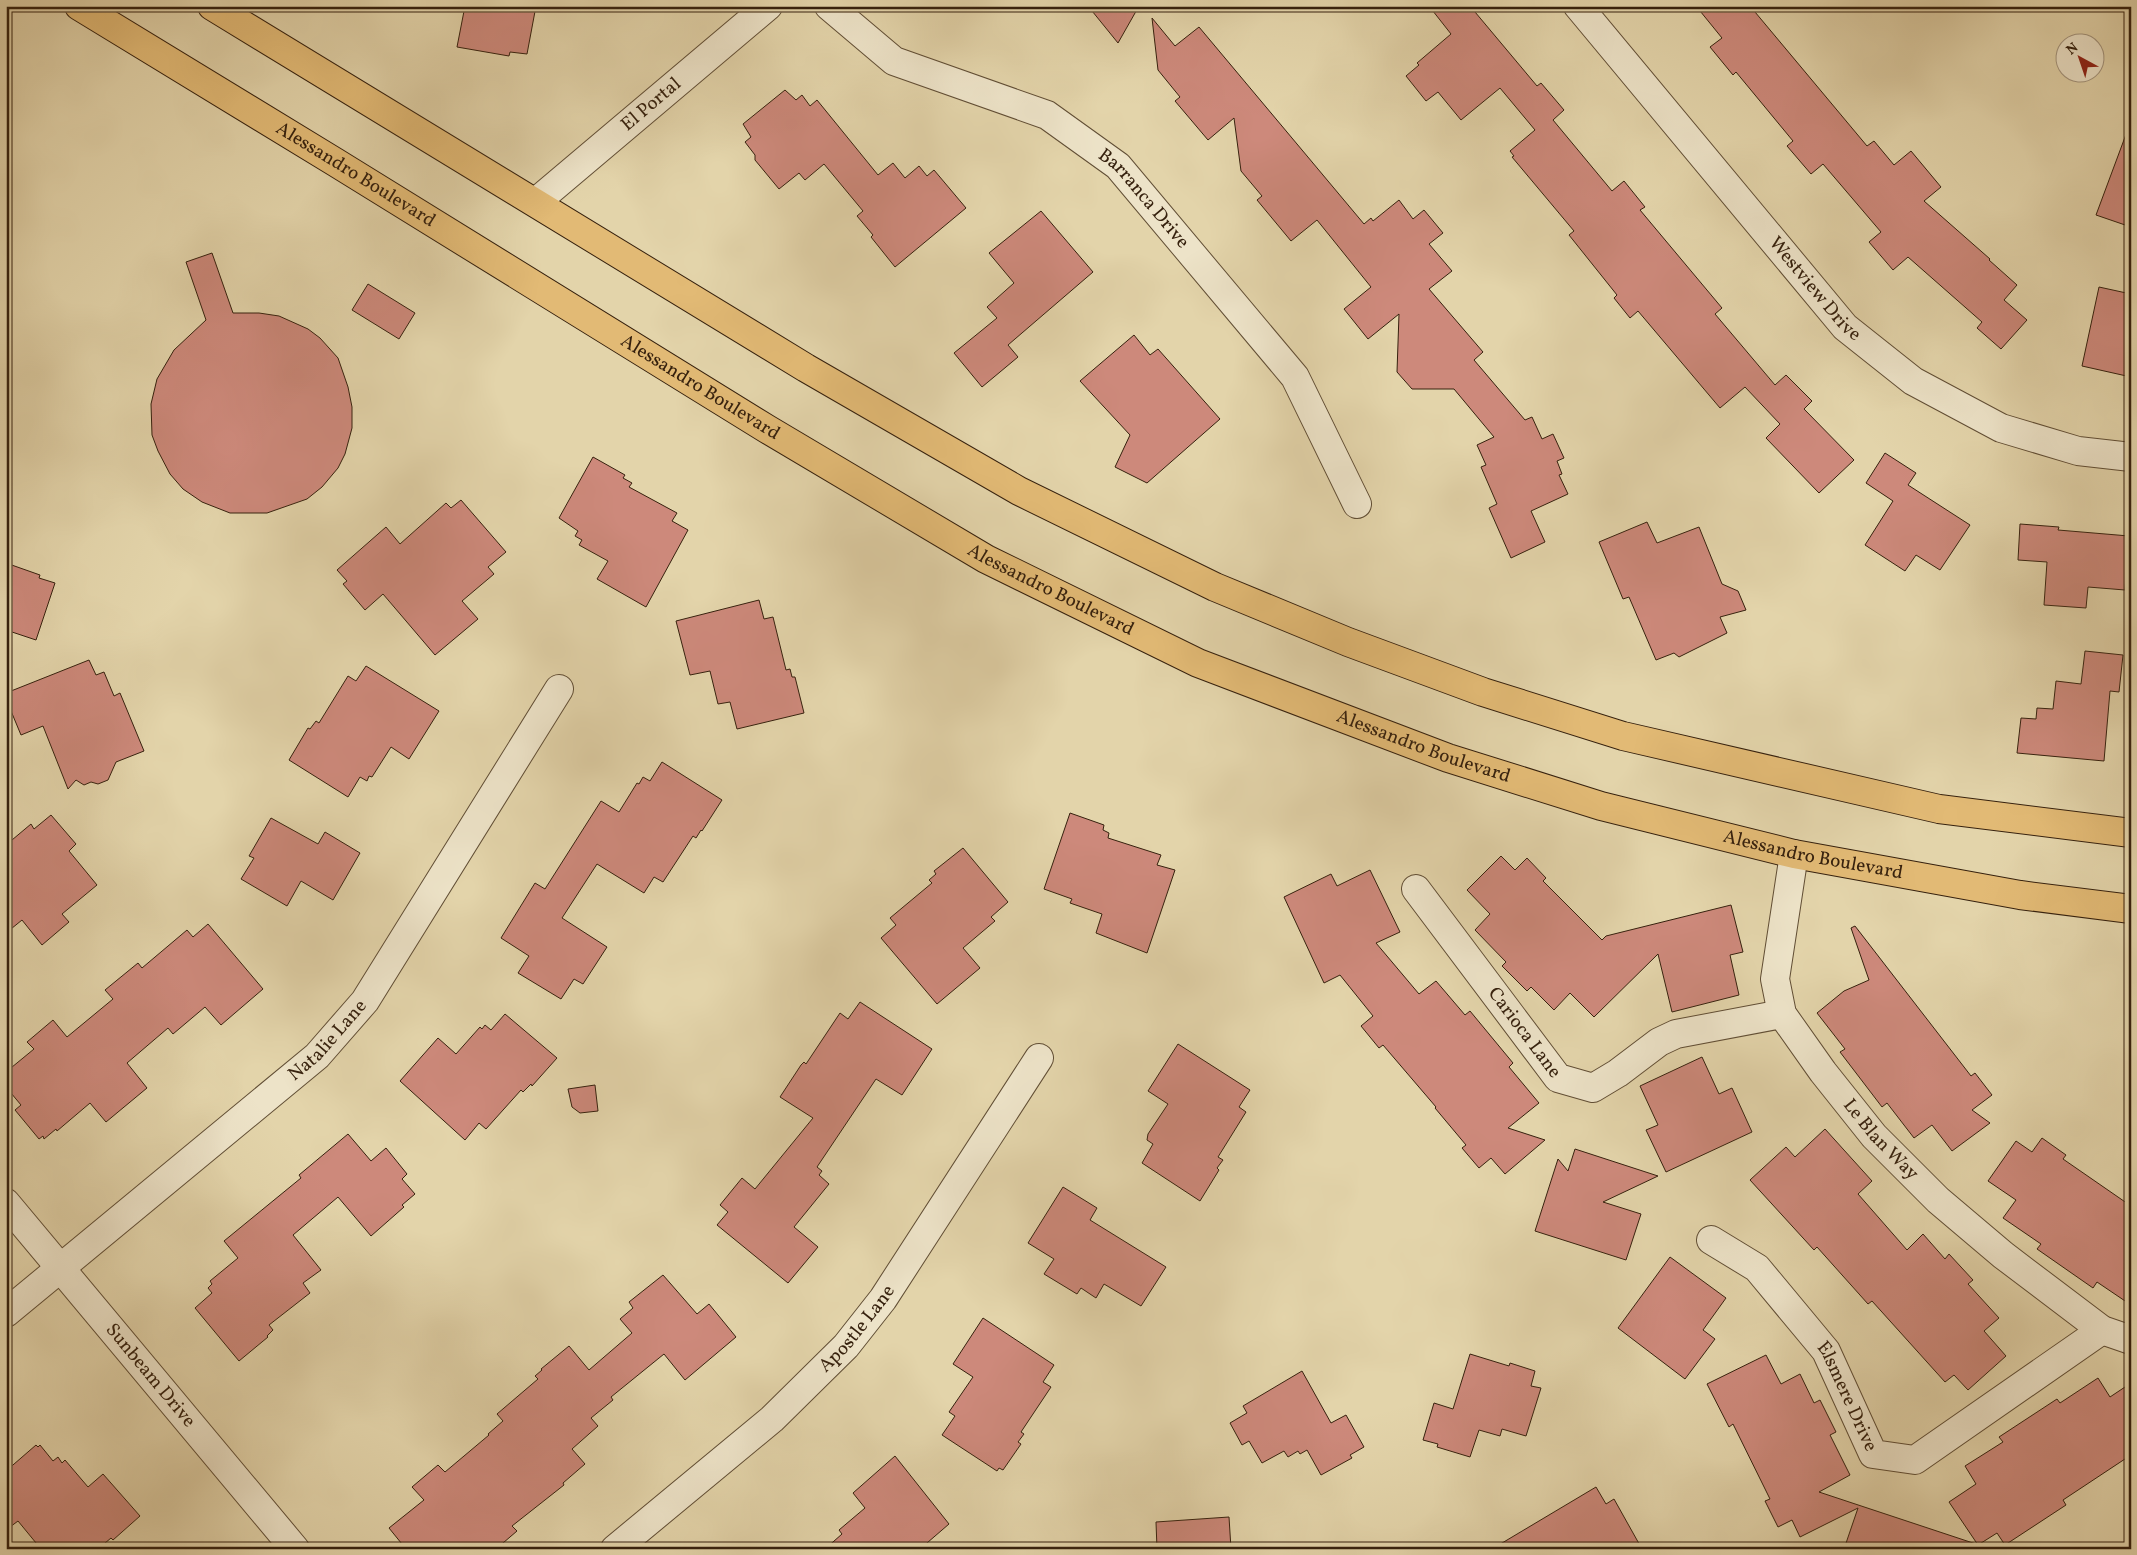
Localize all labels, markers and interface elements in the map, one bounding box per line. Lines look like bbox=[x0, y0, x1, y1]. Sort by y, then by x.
north arrow bbox=[2054, 32, 2104, 82]
text: N bbox=[2063, 39, 2083, 60]
street label: El Portal bbox=[616, 71, 687, 138]
street label: Alessandro Boulevard bbox=[271, 116, 440, 234]
street label: Barranca Drive bbox=[1093, 143, 1195, 254]
street label: Westview Drive bbox=[1762, 231, 1866, 348]
street label: Alessandro Boulevard bbox=[615, 328, 785, 447]
street label: Alessandro Boulevard bbox=[962, 538, 1138, 643]
street label: Alessandro Boulevard bbox=[1333, 704, 1514, 790]
street label: Alessandro Boulevard bbox=[1720, 824, 1905, 887]
street label: Carioca Lane bbox=[1481, 982, 1567, 1084]
street label: Natalie Lane bbox=[283, 994, 373, 1087]
street label: Le Blan Way bbox=[1836, 1094, 1924, 1186]
street label: Apostle Lane bbox=[813, 1280, 902, 1379]
street label: Sunbeam Drive bbox=[99, 1318, 201, 1433]
street label: Elsmere Drive bbox=[1810, 1336, 1883, 1456]

